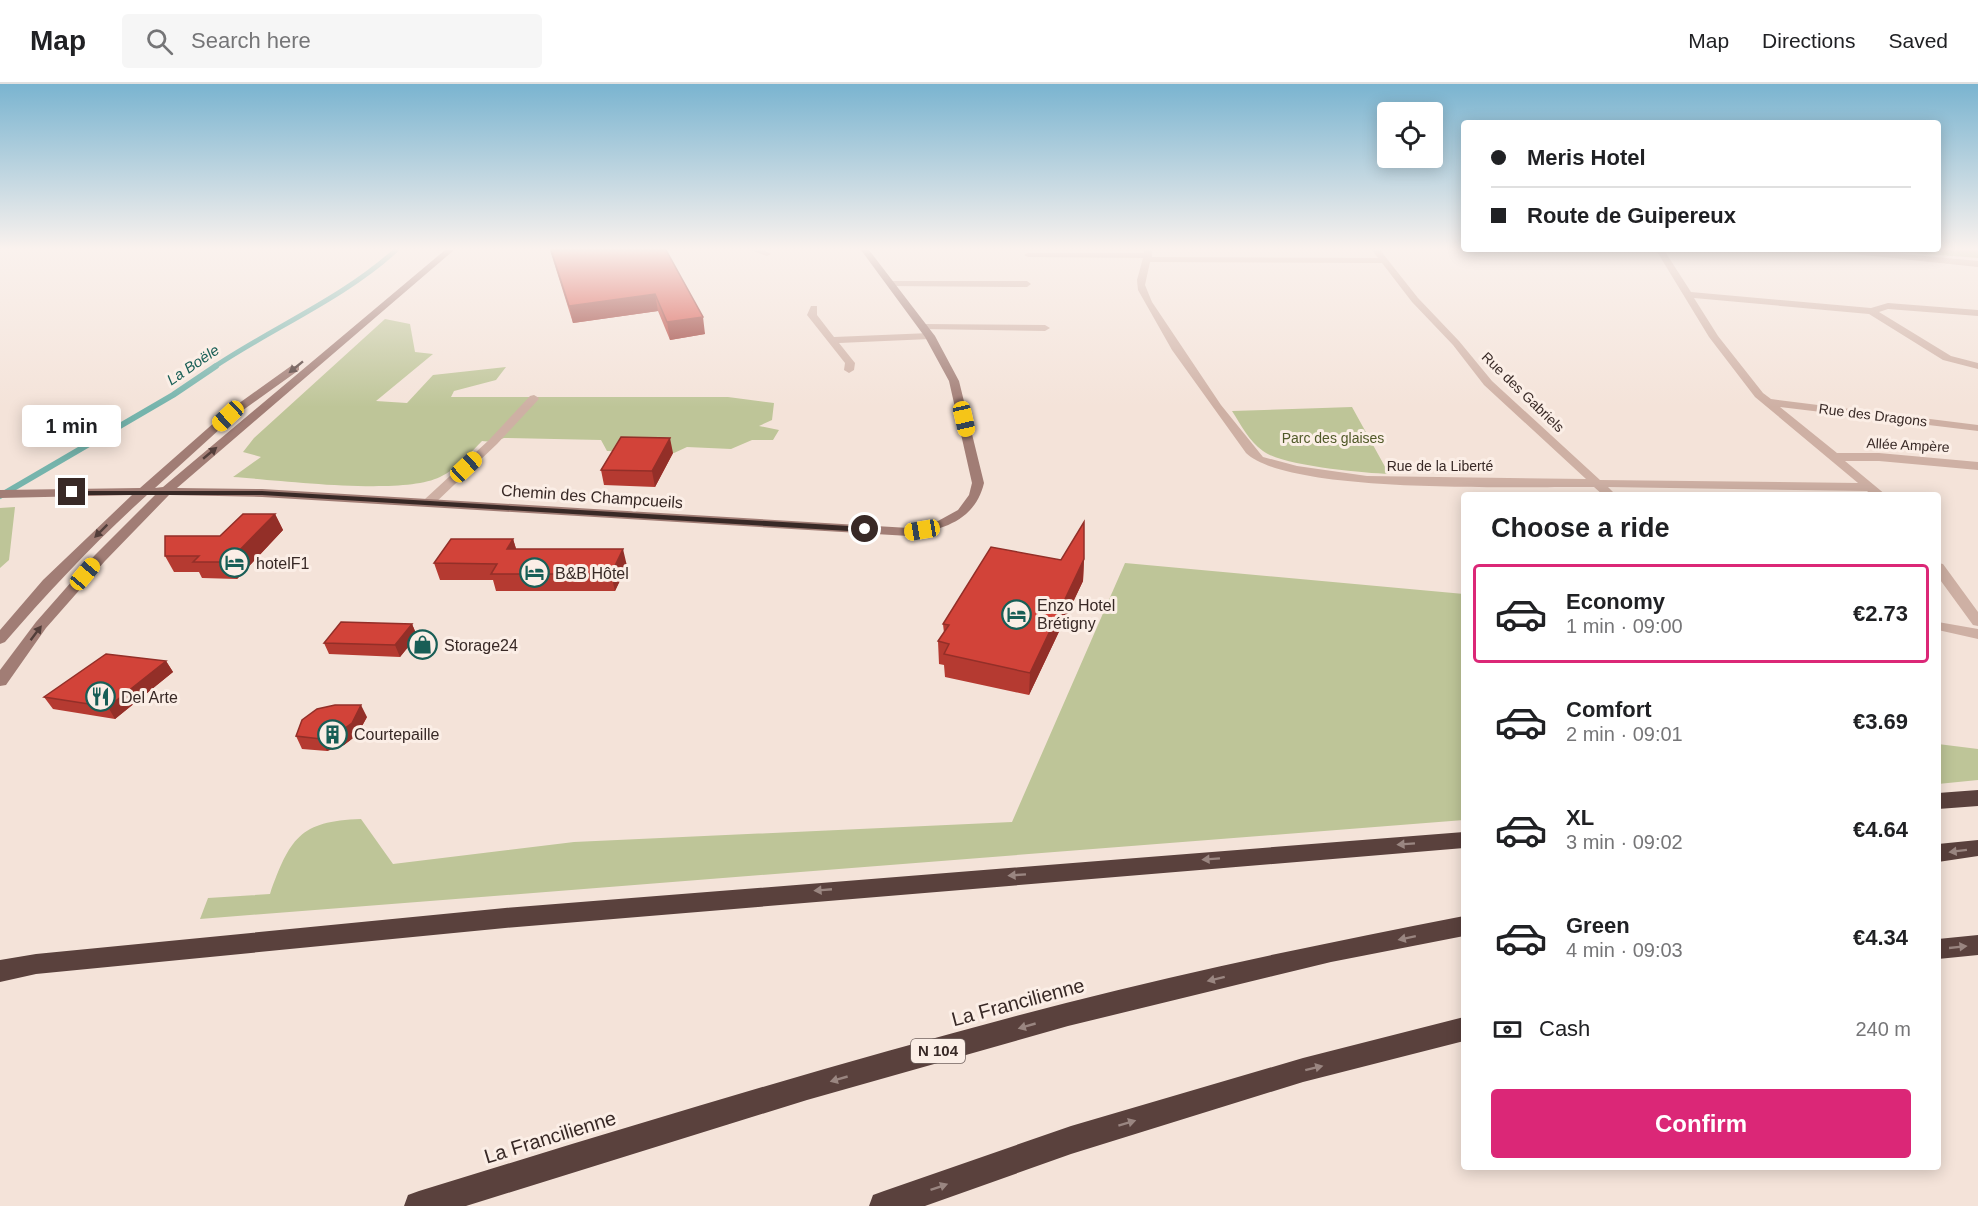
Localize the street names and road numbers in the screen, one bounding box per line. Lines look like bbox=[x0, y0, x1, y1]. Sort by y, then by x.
street label: Rue des Gabriels bbox=[1479, 349, 1567, 435]
street label: Rue des Dragons bbox=[1818, 400, 1928, 430]
street label: Allée Ampère bbox=[1866, 435, 1950, 455]
street label: Rue de la Liberté bbox=[1387, 458, 1494, 474]
street label: Chemin des Champcueils bbox=[500, 482, 683, 511]
street label: La Francilienne bbox=[949, 974, 1087, 1030]
road number: N 104 bbox=[911, 1039, 965, 1063]
street label: La Francilienne bbox=[481, 1106, 619, 1168]

